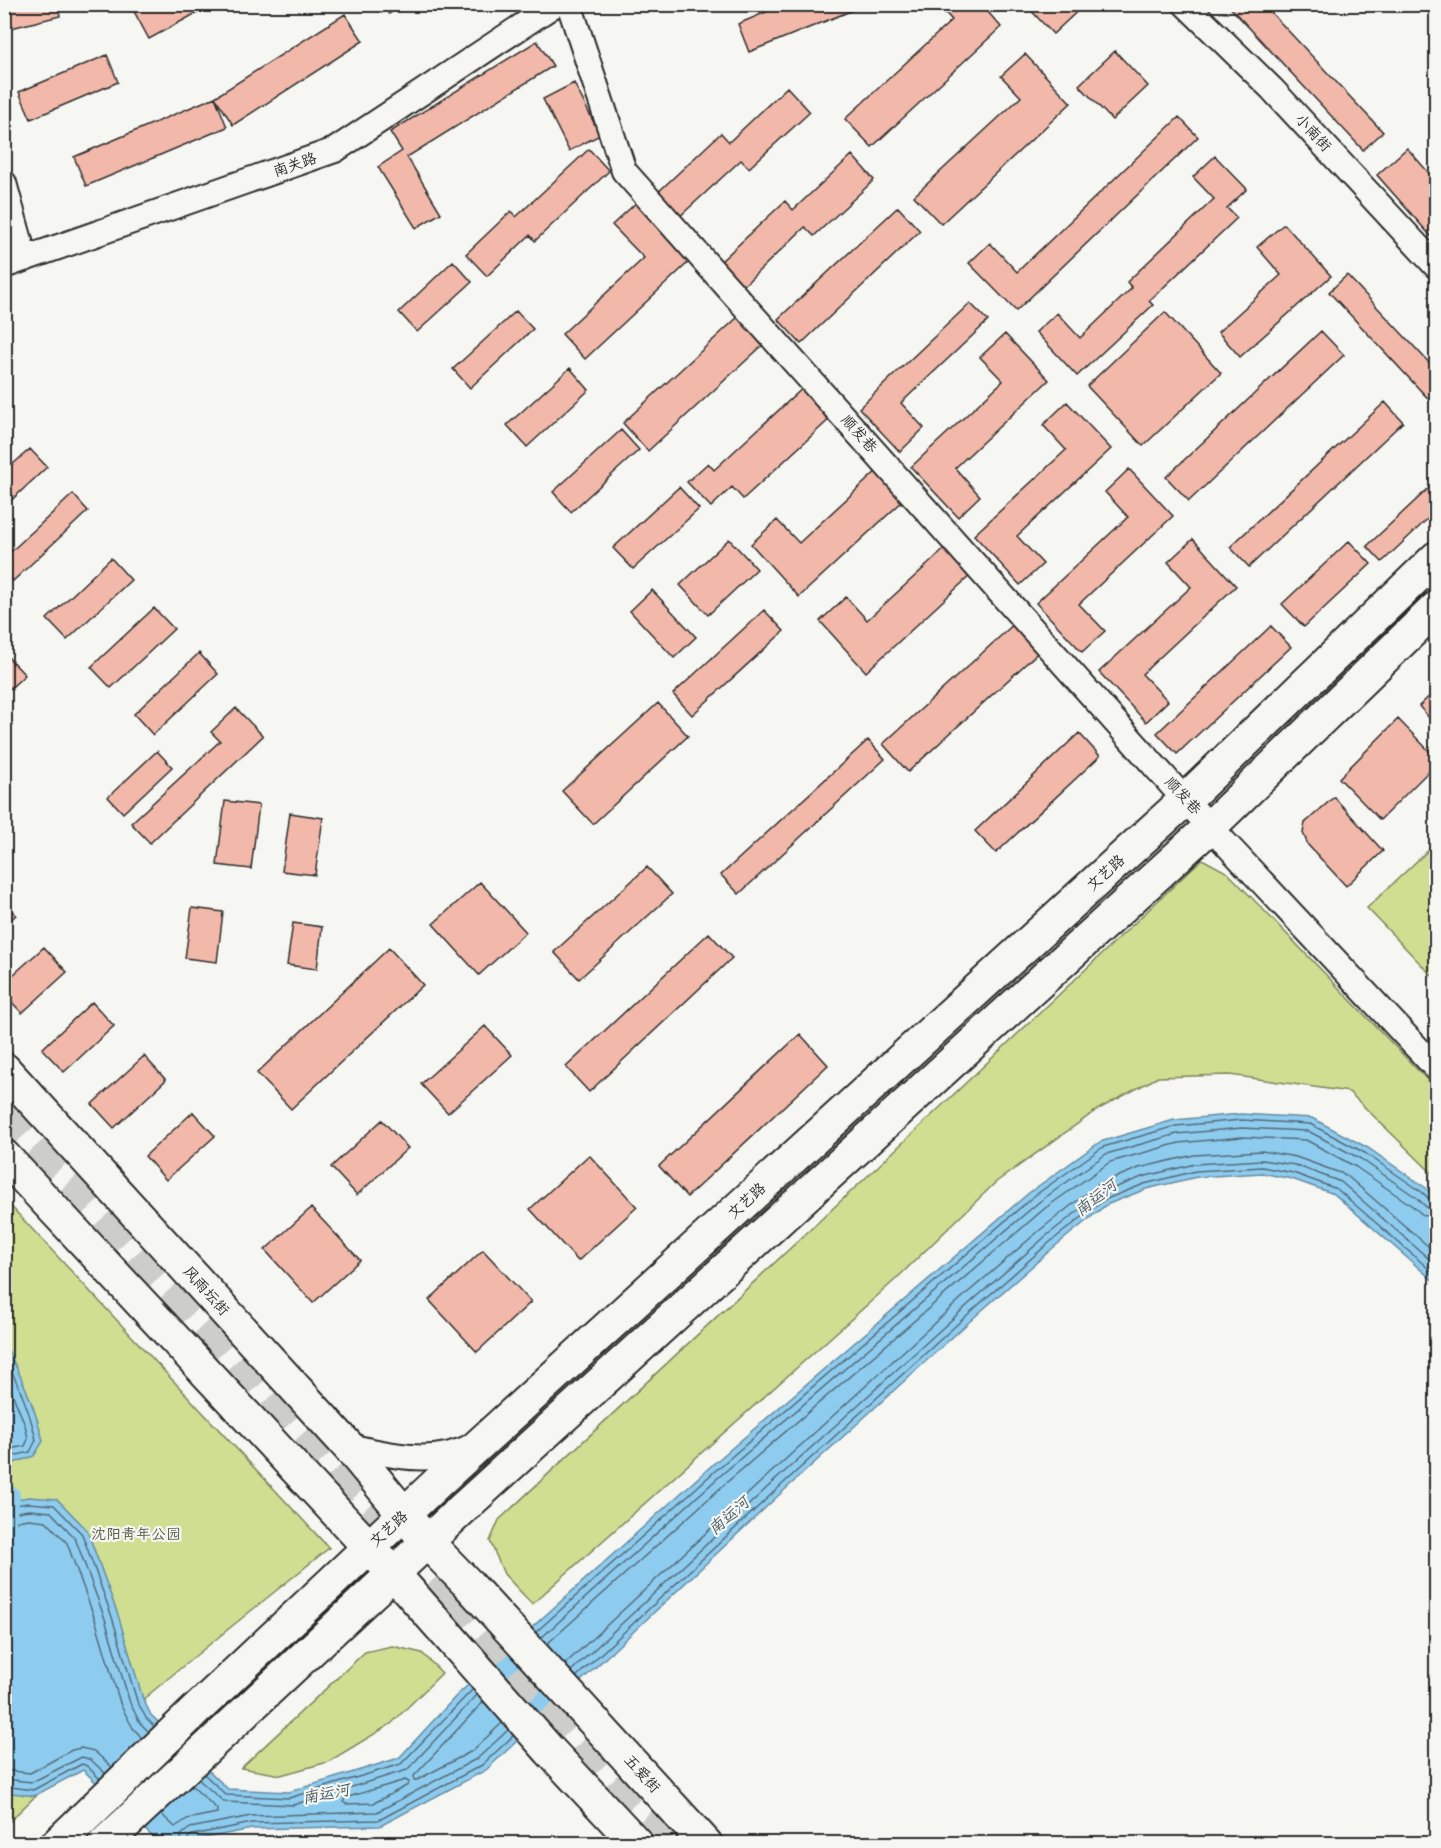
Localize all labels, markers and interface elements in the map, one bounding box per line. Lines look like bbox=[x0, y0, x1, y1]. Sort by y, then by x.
street label: 小南街 bbox=[1291, 110, 1335, 156]
street label: 南关路 bbox=[271, 149, 319, 181]
street label: 顺发巷 bbox=[837, 411, 881, 457]
street label: 顺发巷 bbox=[1161, 773, 1205, 819]
street label: 文艺路 bbox=[1083, 851, 1129, 895]
water label: 南运河 bbox=[1071, 1174, 1123, 1221]
street label: 文艺路 bbox=[724, 1179, 770, 1223]
street label: 风雨坛街 bbox=[179, 1262, 233, 1320]
water label: 南运河 bbox=[704, 1491, 756, 1539]
street label: 文艺路 bbox=[366, 1507, 412, 1551]
park label: 沈阳青年公园 bbox=[91, 1525, 181, 1544]
street label: 五爱街 bbox=[620, 1751, 664, 1797]
water label: 南运河 bbox=[301, 1779, 354, 1808]

